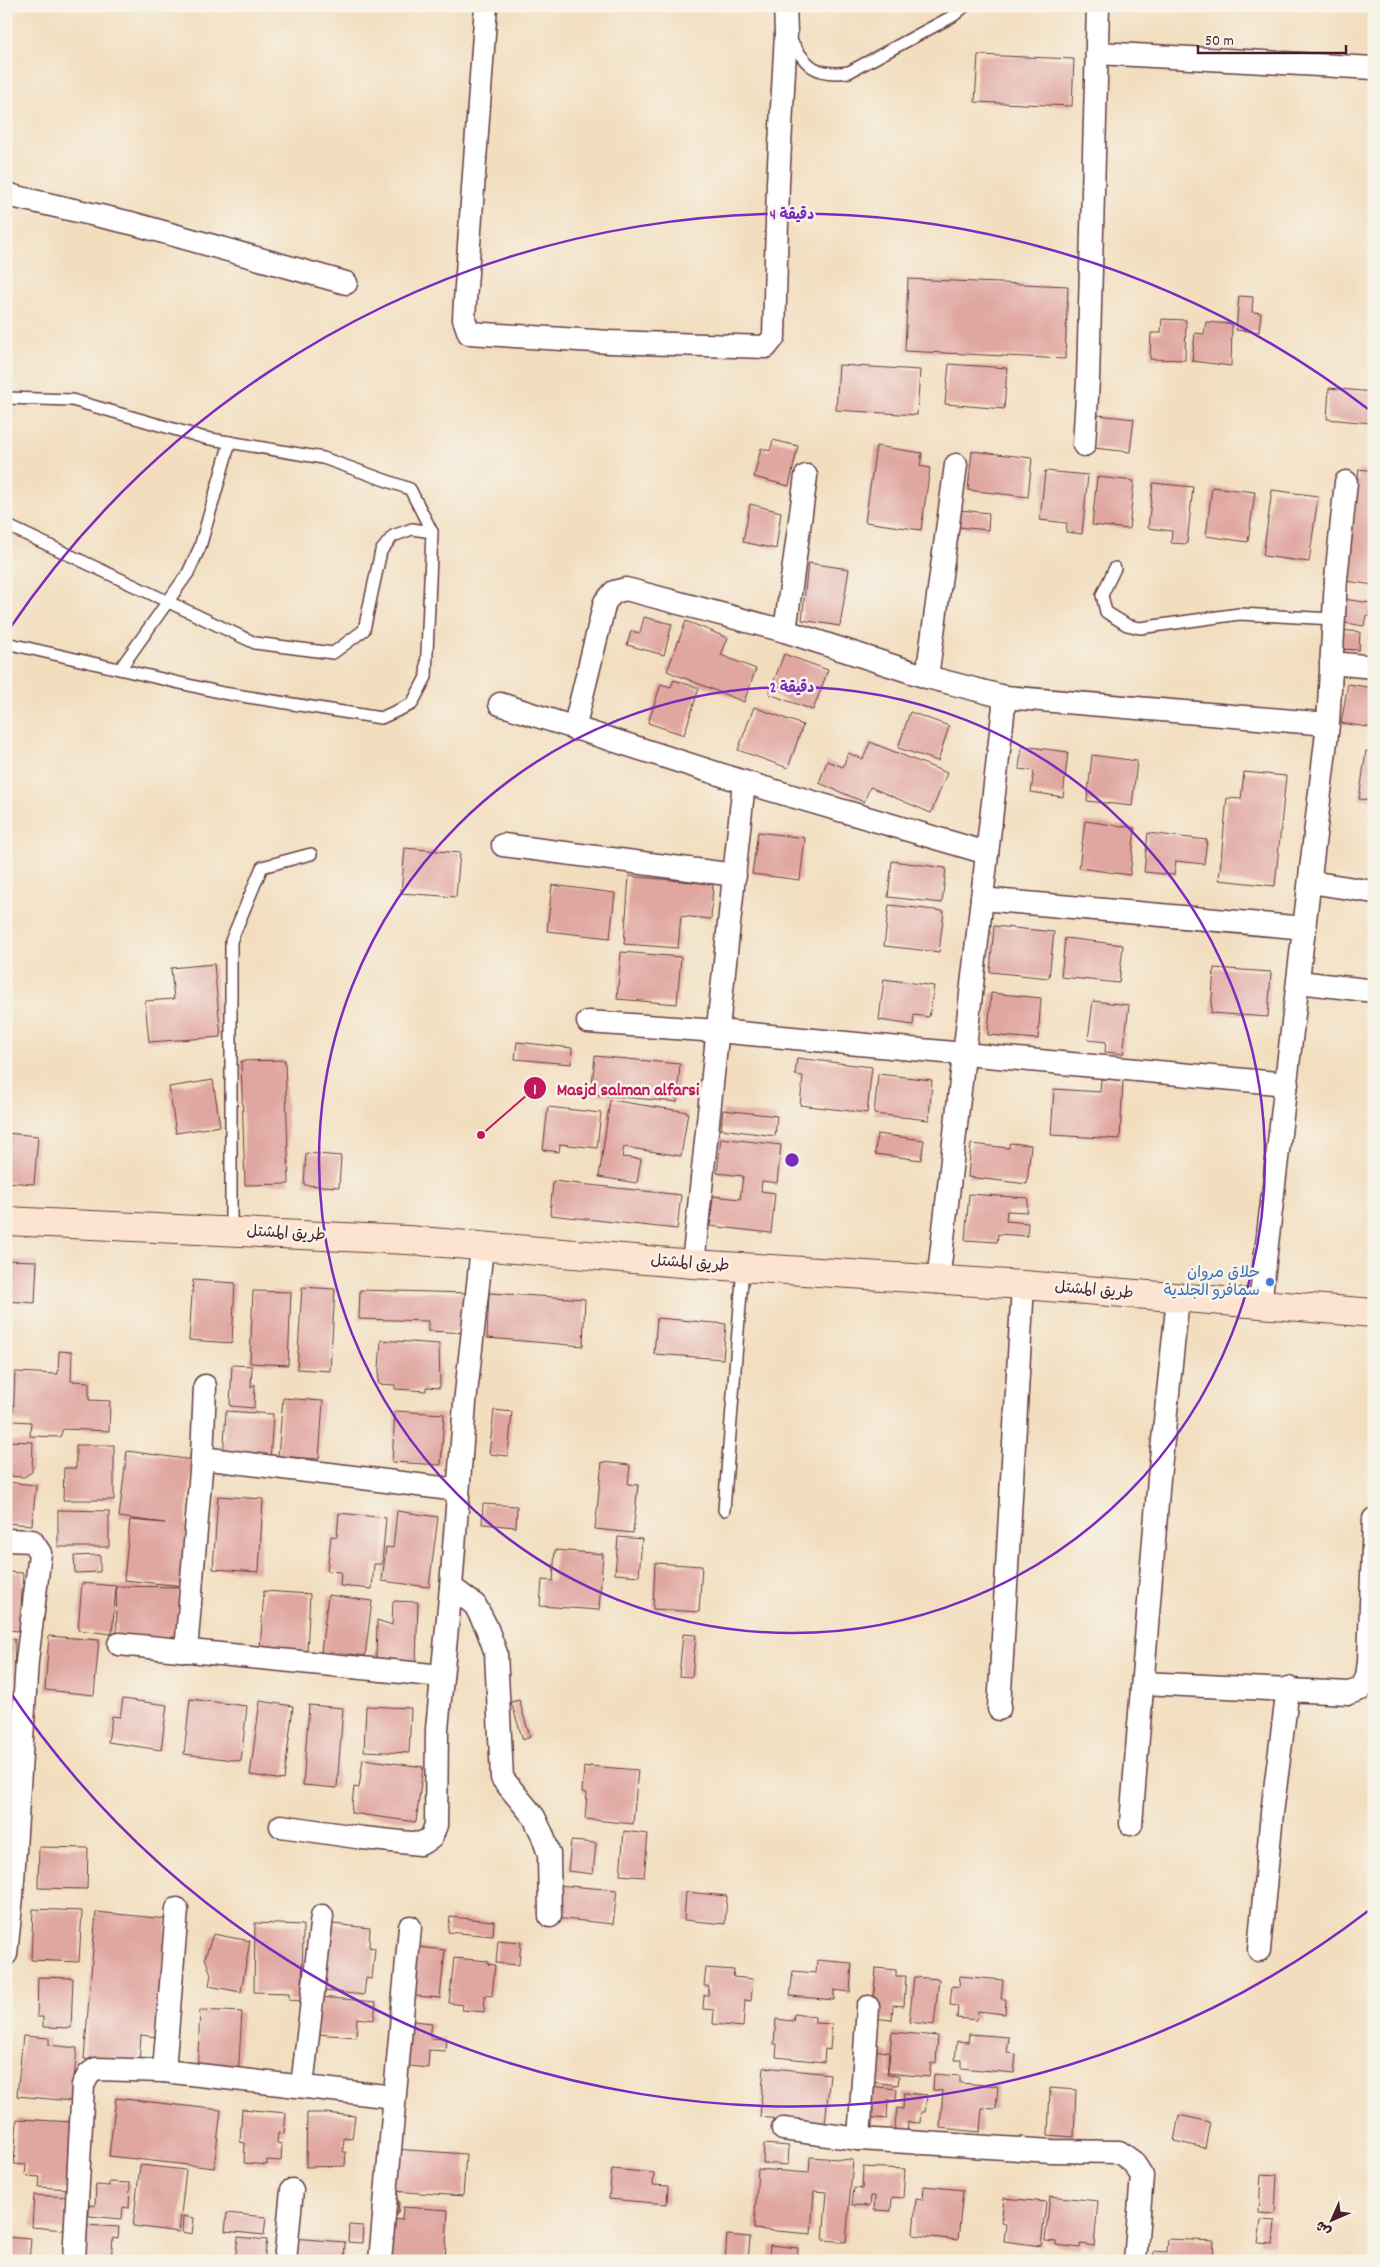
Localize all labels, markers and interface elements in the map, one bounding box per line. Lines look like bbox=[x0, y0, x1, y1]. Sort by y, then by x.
scale bar bbox=[1198, 22, 1345, 54]
text: 50 m bbox=[1205, 31, 1234, 53]
text: 4 دقيقة bbox=[770, 205, 814, 227]
text: 2 دقيقة bbox=[770, 678, 814, 700]
callout: Masjd salman alfarsi bbox=[522, 1072, 710, 1105]
text: Masjd salman alfarsi bbox=[557, 1079, 700, 1104]
text: 1 bbox=[533, 1080, 537, 1102]
centre of rings bbox=[783, 1151, 801, 1169]
street label: طريق المشتل bbox=[246, 1220, 326, 1248]
street label: طريق المشتل bbox=[650, 1250, 730, 1278]
place label: حلاق مروان سمافرو الجلدية bbox=[1164, 1262, 1260, 1303]
street label: طريق المشتل bbox=[1054, 1276, 1134, 1306]
marker: حلاق مروان سمافرو الجلدية bbox=[1264, 1276, 1276, 1288]
north arrow bbox=[1308, 2194, 1358, 2244]
text: ش bbox=[1312, 2215, 1337, 2240]

